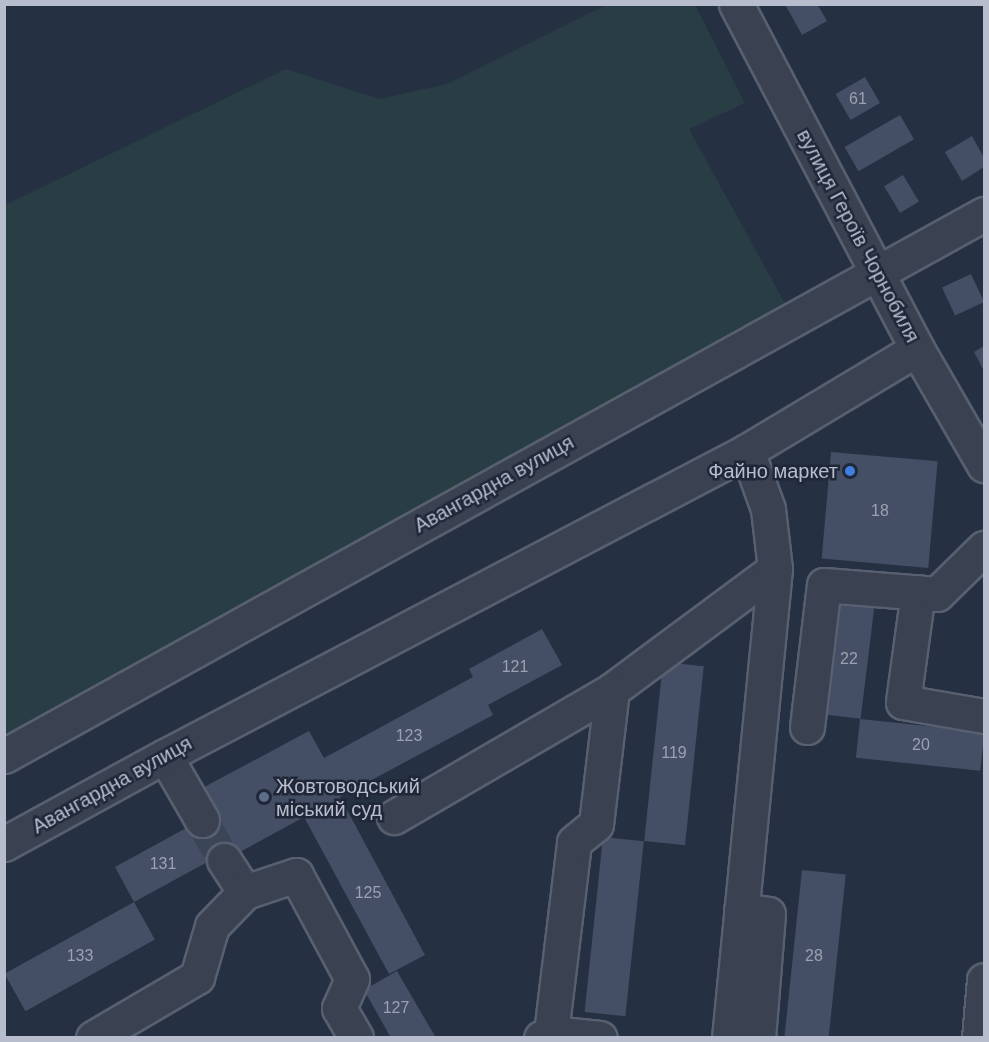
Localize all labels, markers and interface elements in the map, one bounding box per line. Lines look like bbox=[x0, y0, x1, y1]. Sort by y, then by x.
house number: 61 bbox=[849, 89, 867, 109]
street label: вулиця Героїв Чорнобиля bbox=[792, 125, 924, 347]
street label: Авангардна вулиця bbox=[410, 430, 578, 538]
place label: Файно маркет bbox=[708, 459, 838, 483]
marker: Файно маркет bbox=[843, 464, 857, 478]
house number: 18 bbox=[871, 501, 889, 521]
house number: 22 bbox=[840, 649, 858, 669]
house number: 121 bbox=[502, 657, 528, 677]
house number: 123 bbox=[396, 726, 422, 746]
street label: Авангардна вулиця bbox=[28, 731, 196, 839]
house number: 20 bbox=[912, 735, 930, 755]
house number: 119 bbox=[661, 743, 687, 763]
place label: Жовтоводський міський суд bbox=[276, 774, 420, 821]
marker: Жовтоводський міський суд bbox=[257, 790, 271, 804]
house number: 131 bbox=[150, 854, 176, 874]
house number: 125 bbox=[355, 883, 381, 903]
house number: 133 bbox=[67, 946, 93, 966]
house number: 28 bbox=[805, 946, 823, 966]
house number: 127 bbox=[383, 998, 409, 1018]

